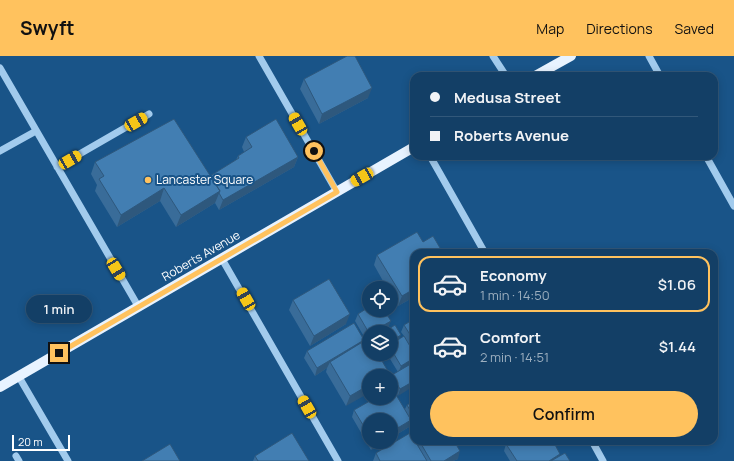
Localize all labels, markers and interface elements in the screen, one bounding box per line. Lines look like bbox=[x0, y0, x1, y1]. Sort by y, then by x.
text: Swyft bbox=[20, 15, 74, 41]
text: Map bbox=[536, 19, 564, 38]
text: Directions bbox=[586, 19, 653, 38]
text: Saved bbox=[675, 19, 714, 38]
text: Medusa Street bbox=[454, 87, 561, 108]
car bbox=[123, 111, 149, 133]
car bbox=[287, 111, 309, 137]
text: Roberts Avenue bbox=[454, 125, 569, 146]
route start bbox=[305, 142, 323, 160]
car bbox=[57, 149, 83, 171]
car bbox=[349, 166, 375, 188]
place label: Lancaster Square bbox=[156, 171, 253, 188]
marker: Lancaster Square bbox=[143, 175, 153, 185]
street label: Roberts Avenue bbox=[159, 226, 243, 285]
car bbox=[105, 256, 127, 282]
text: Economy bbox=[480, 265, 547, 286]
icon: car bbox=[432, 266, 468, 302]
text: $1.06 bbox=[658, 274, 696, 295]
map controls bbox=[362, 281, 398, 449]
button: locate bbox=[362, 281, 398, 317]
car bbox=[235, 286, 257, 312]
text: 1 min · 14:50 bbox=[480, 286, 550, 304]
callout: 1 min bbox=[26, 295, 92, 323]
text: 1 min bbox=[44, 300, 75, 318]
button: layers bbox=[362, 325, 398, 361]
text: Comfort bbox=[480, 327, 541, 348]
icon: car bbox=[432, 328, 468, 364]
text: $1.44 bbox=[659, 336, 696, 357]
route end bbox=[50, 344, 68, 362]
text: 2 min · 14:51 bbox=[480, 348, 549, 366]
button: + bbox=[362, 369, 398, 405]
button: Confirm bbox=[430, 391, 698, 437]
car bbox=[296, 394, 318, 420]
button: − bbox=[362, 413, 398, 449]
scale bar bbox=[12, 433, 70, 452]
text: 20 m bbox=[18, 434, 43, 449]

